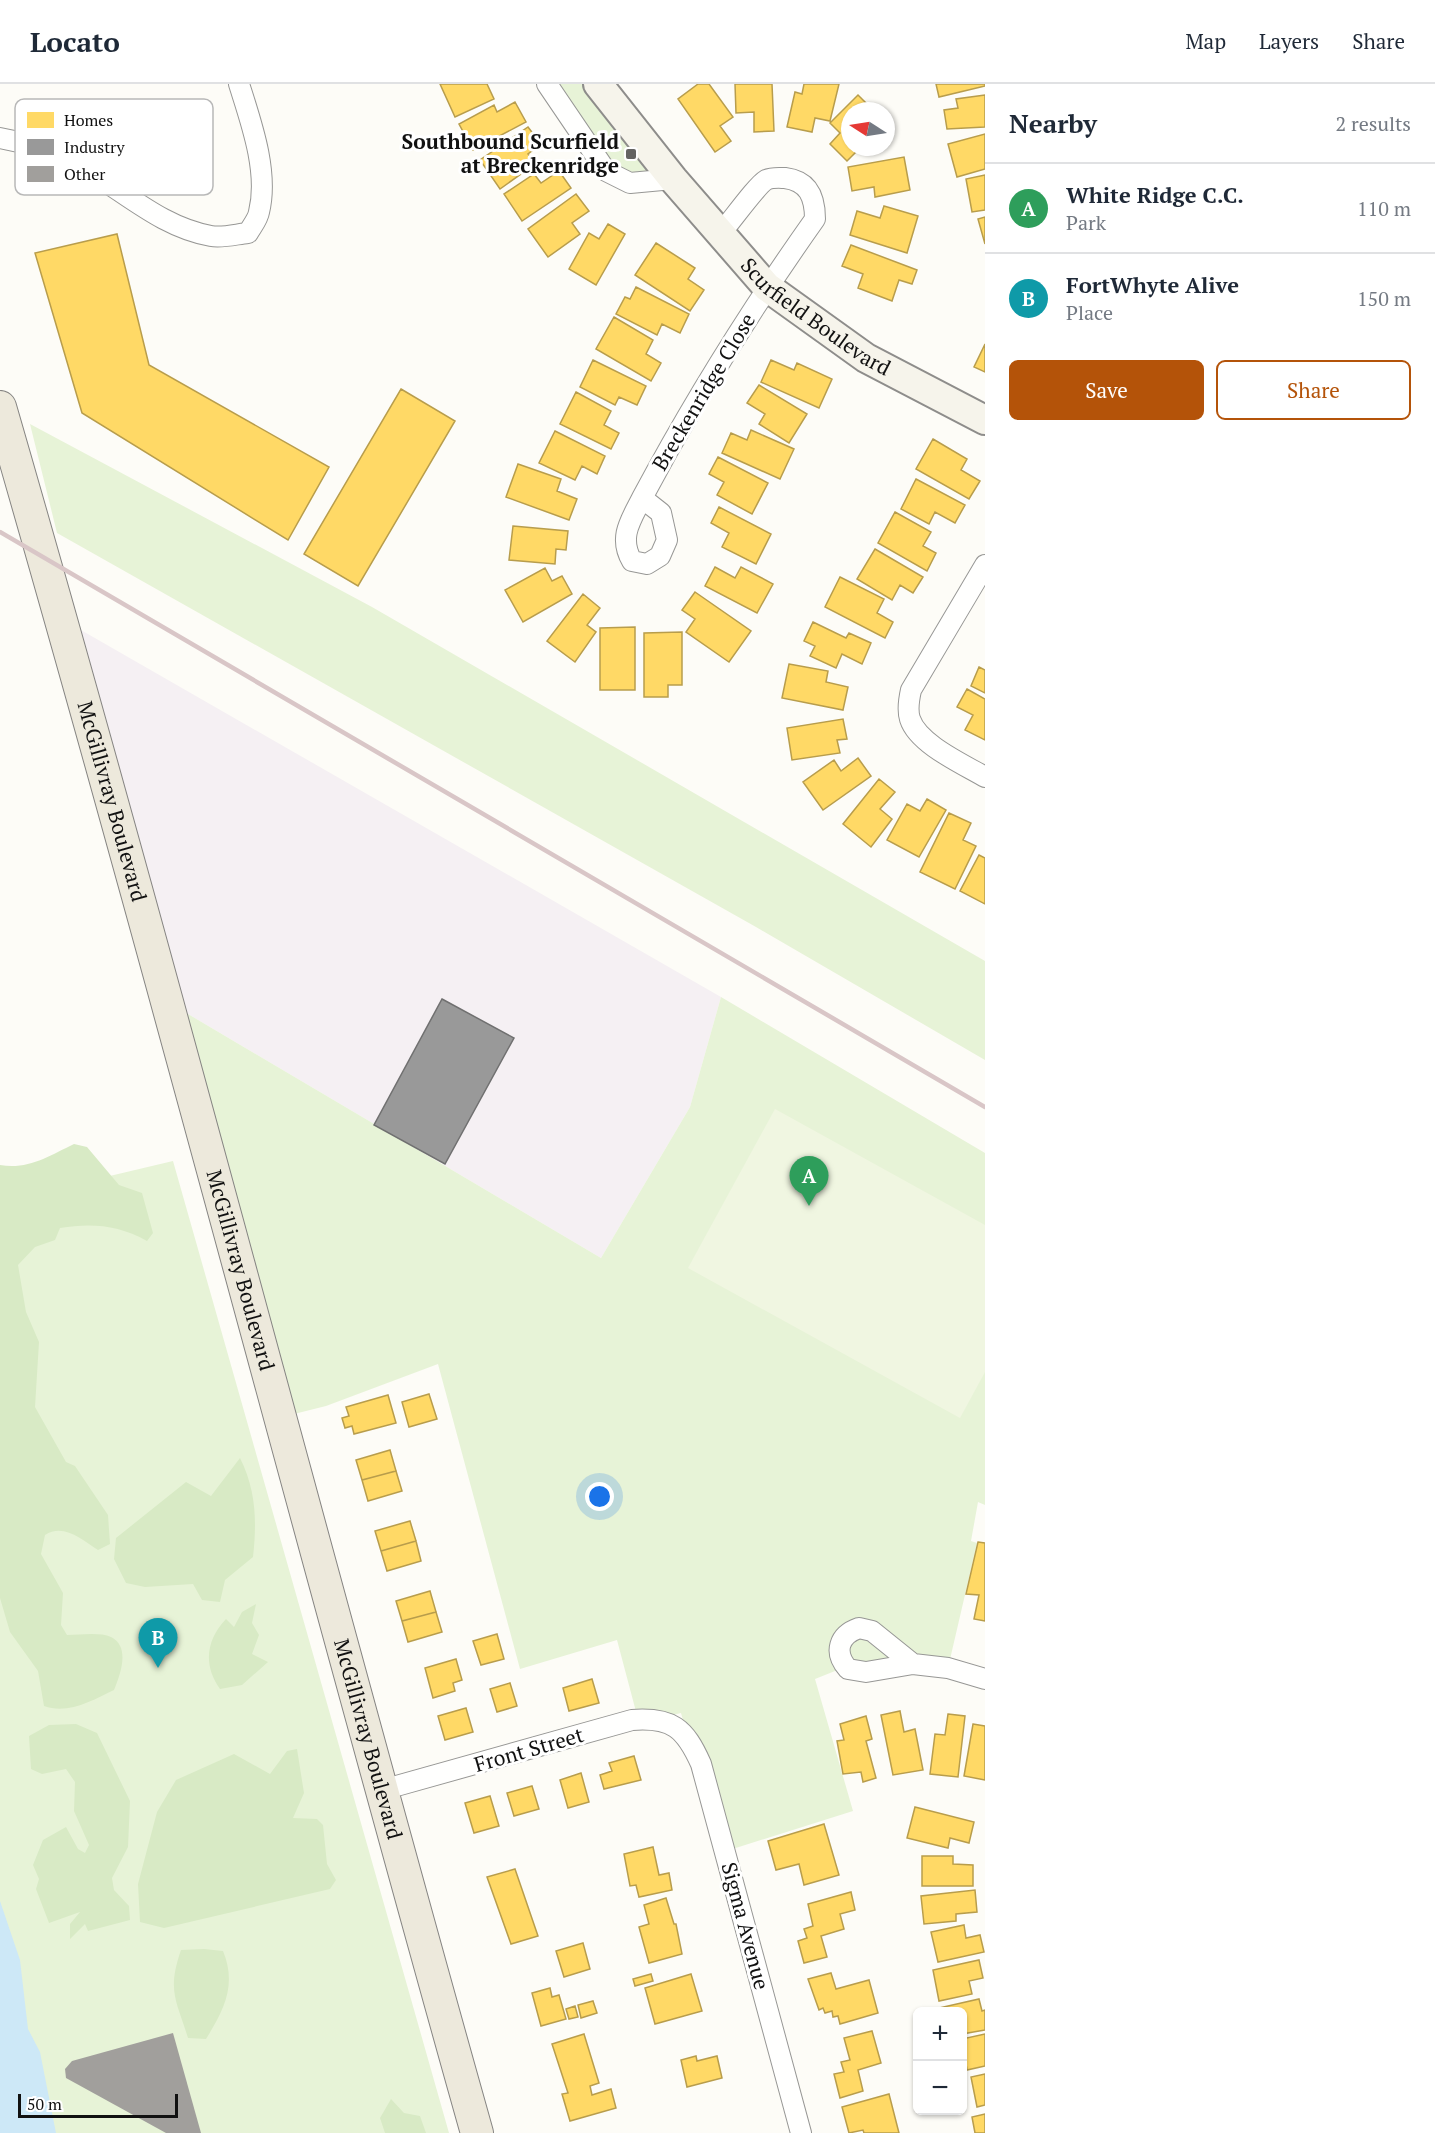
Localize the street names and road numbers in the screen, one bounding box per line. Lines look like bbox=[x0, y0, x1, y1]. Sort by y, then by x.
street label: Scurfield Boulevard bbox=[735, 251, 896, 382]
street label: Breckenridge Close bbox=[645, 308, 761, 475]
street label: McGillivray Boulevard bbox=[71, 698, 154, 905]
street label: McGillivray Boulevard bbox=[200, 1166, 282, 1374]
street label: McGillivray Boulevard bbox=[328, 1635, 410, 1843]
street label: Front Street bbox=[471, 1720, 587, 1778]
street label: Sigma Avenue bbox=[716, 1859, 776, 1993]

